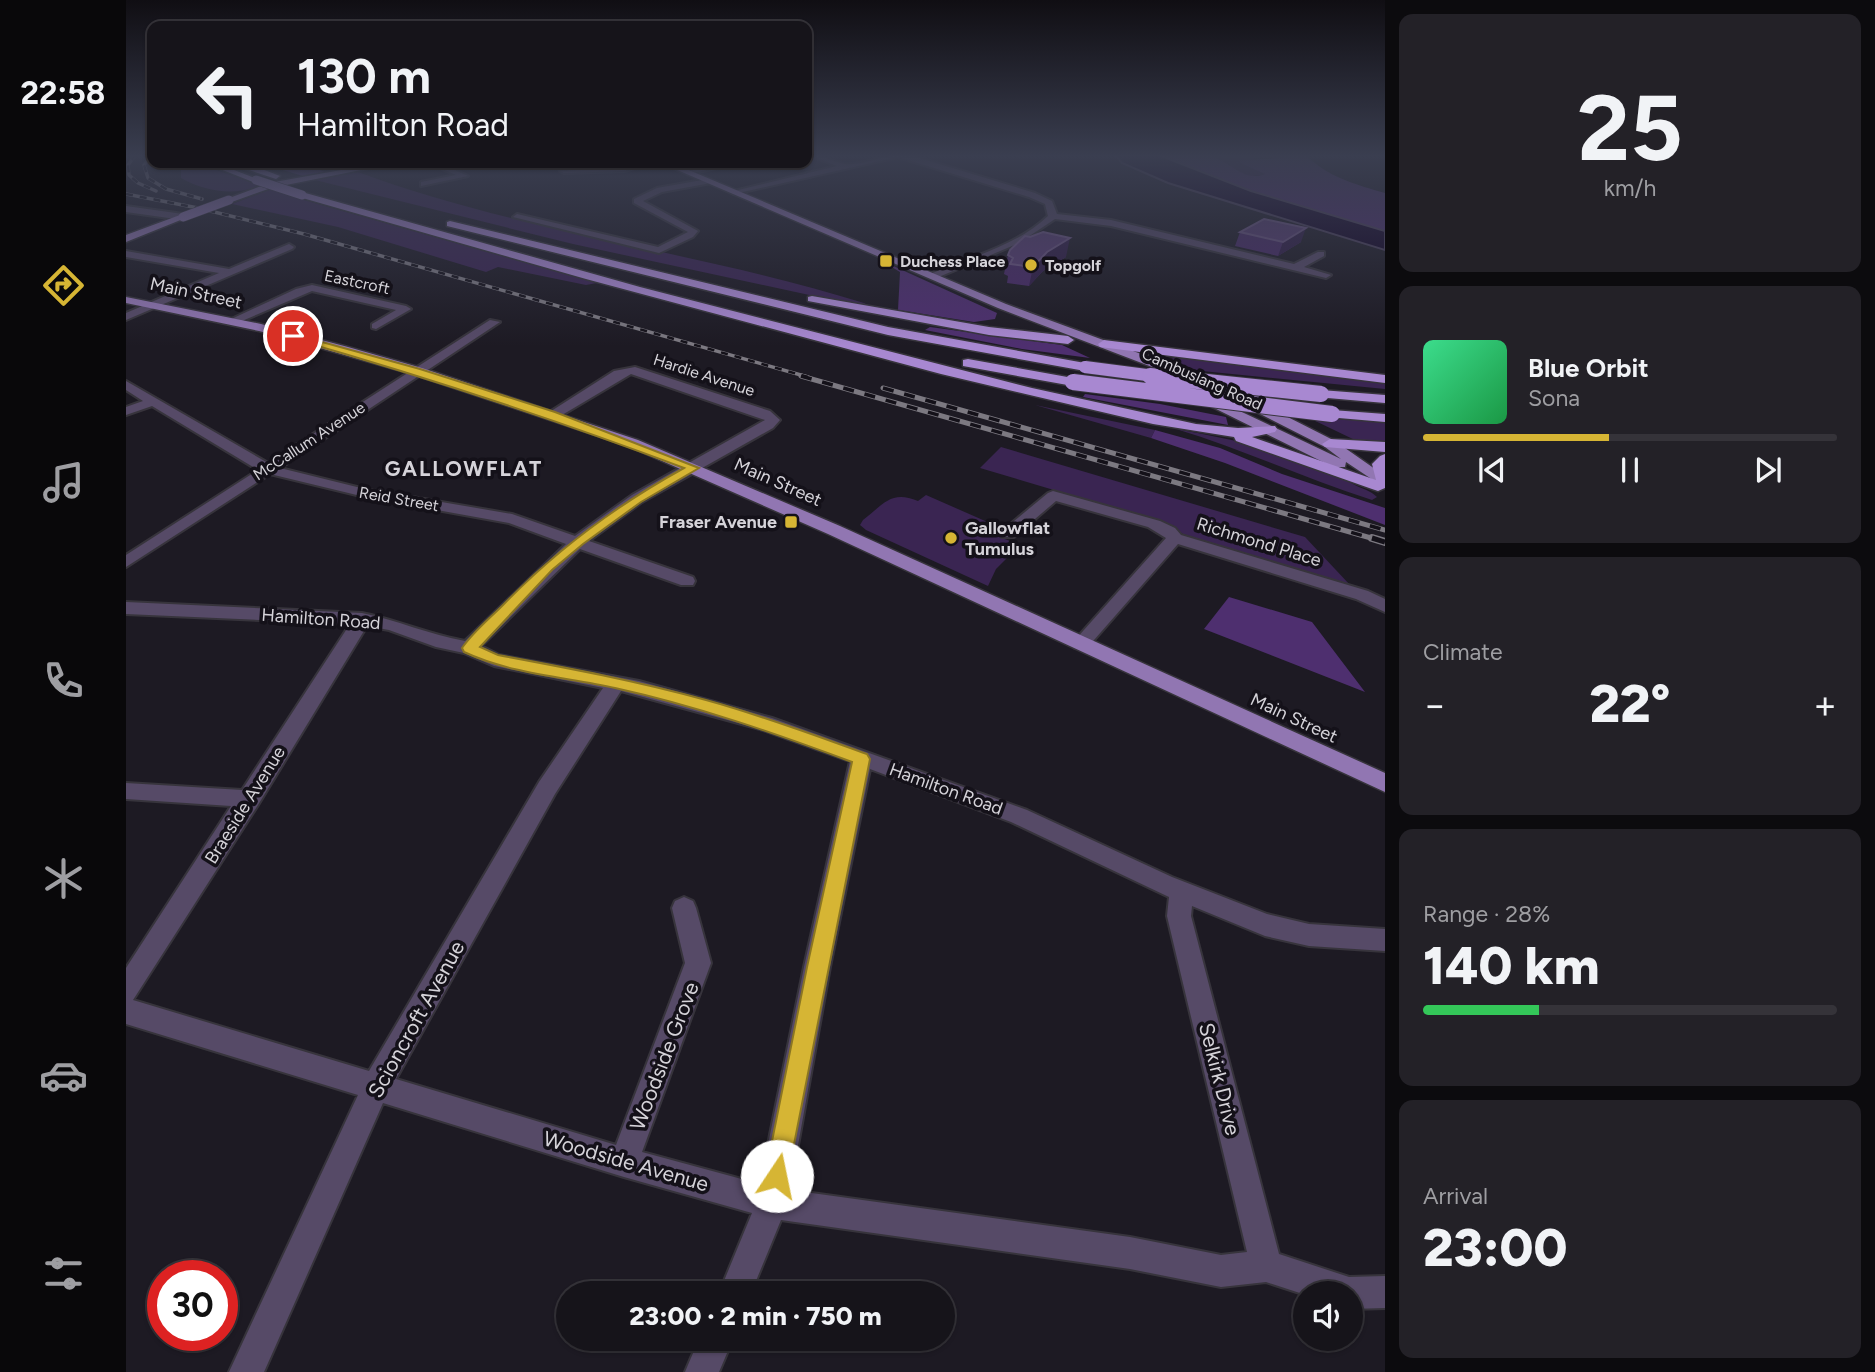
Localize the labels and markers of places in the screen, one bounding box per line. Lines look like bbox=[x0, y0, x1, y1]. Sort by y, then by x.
place label: Duchess Place bbox=[900, 252, 1006, 271]
marker: Duchess Place bbox=[878, 253, 894, 269]
place label: Topgolf bbox=[1045, 256, 1102, 275]
marker: Topgolf bbox=[1023, 257, 1039, 273]
pin bbox=[263, 306, 323, 366]
place label: Fraser Avenue bbox=[659, 511, 777, 533]
marker: Fraser Avenue bbox=[783, 514, 799, 530]
place label: Gallowflat Tumulus bbox=[965, 517, 1050, 560]
marker: Gallowflat Tumulus bbox=[943, 530, 959, 546]

